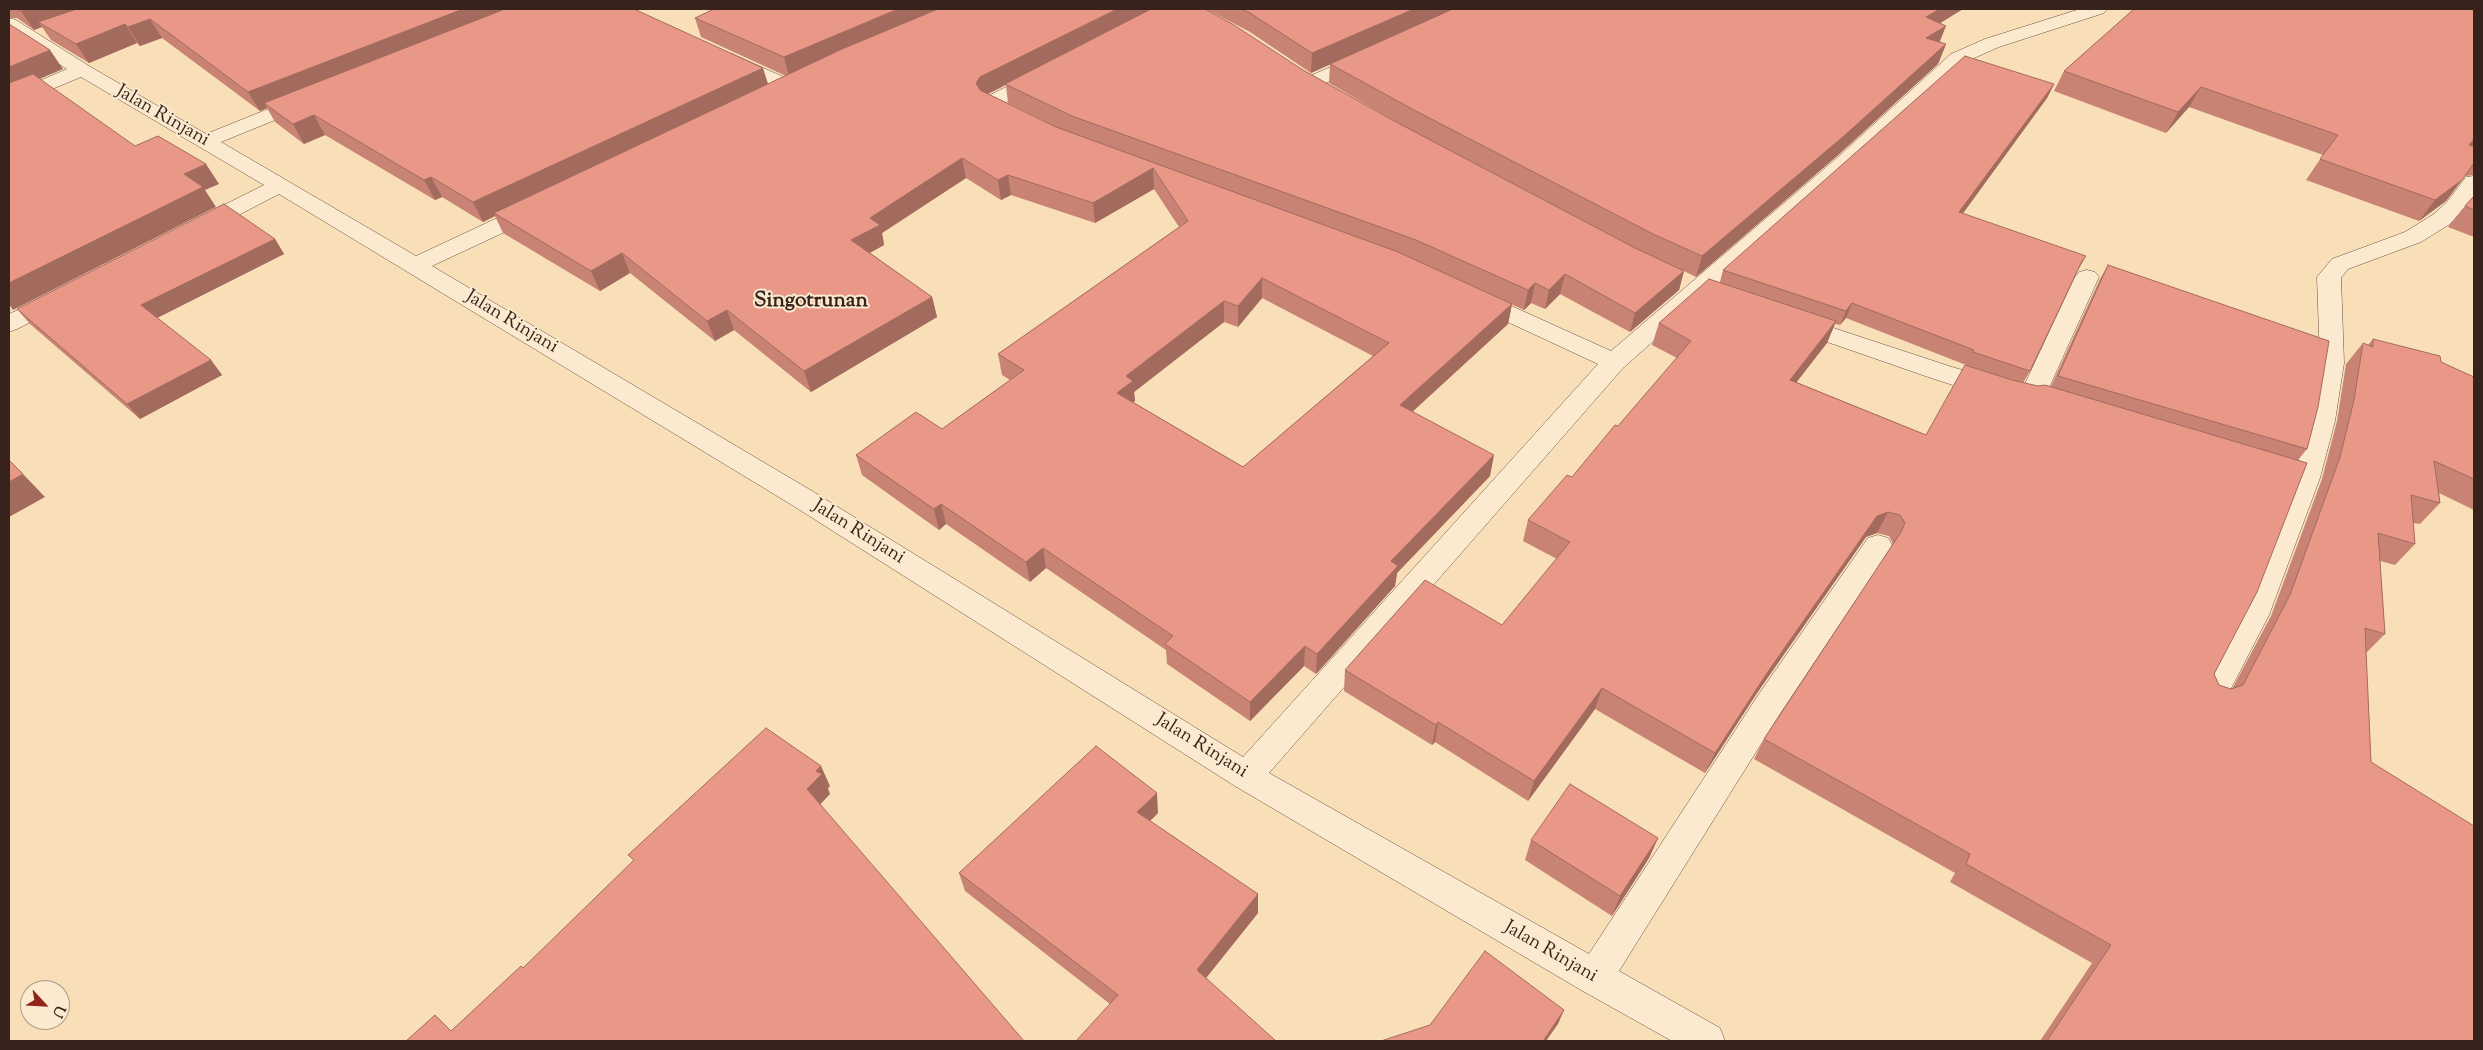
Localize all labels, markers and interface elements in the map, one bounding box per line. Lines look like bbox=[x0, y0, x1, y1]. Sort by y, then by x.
street label: Jalan Rinjani bbox=[111, 81, 213, 153]
street label: Jalan Rinjani bbox=[460, 286, 562, 360]
district label: Singotrunan bbox=[754, 289, 868, 315]
street label: Jalan Rinjani bbox=[808, 496, 908, 570]
street label: Jalan Rinjani bbox=[1151, 710, 1251, 784]
street label: Jalan Rinjani bbox=[1499, 917, 1601, 989]
north arrow bbox=[20, 980, 70, 1030]
text: U bbox=[46, 1002, 69, 1020]

